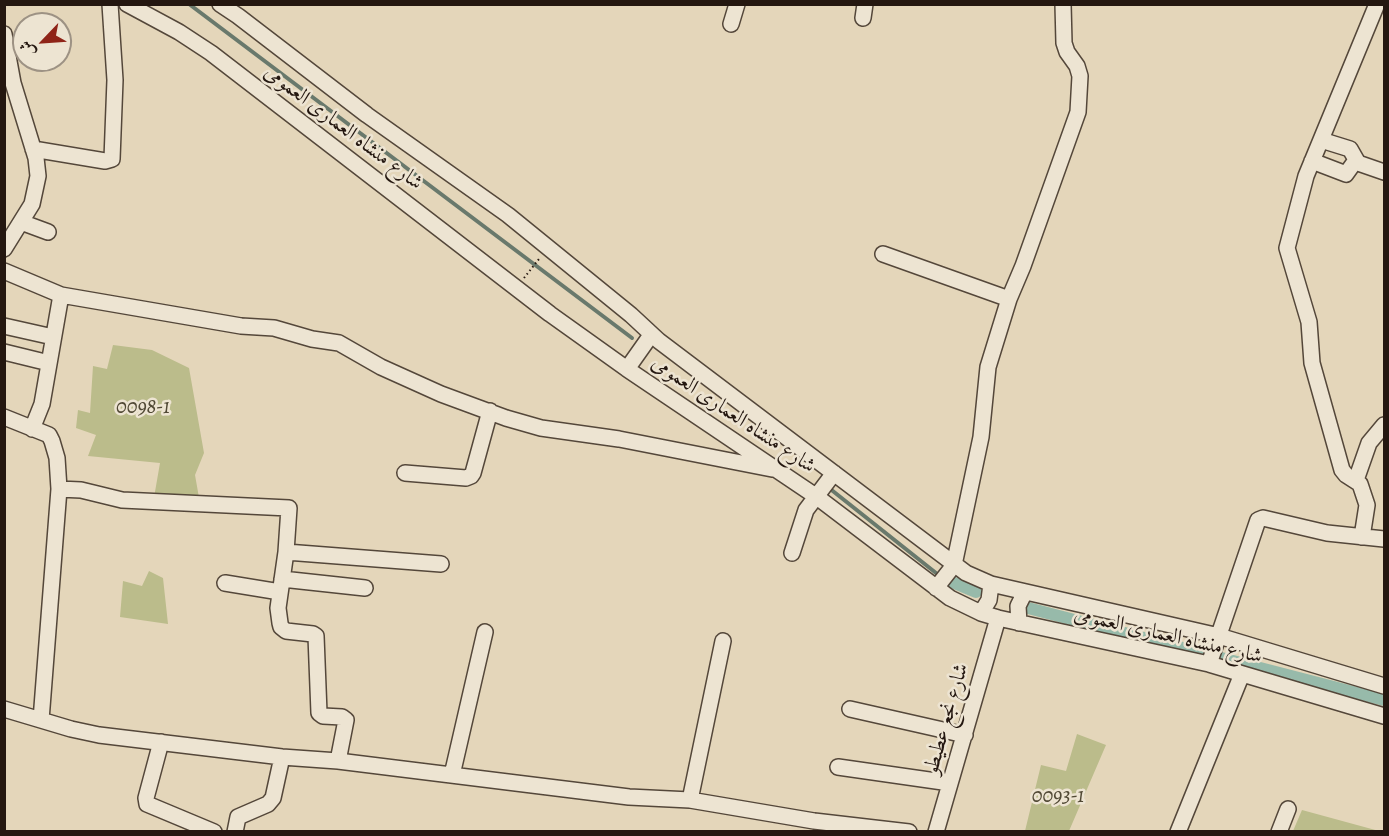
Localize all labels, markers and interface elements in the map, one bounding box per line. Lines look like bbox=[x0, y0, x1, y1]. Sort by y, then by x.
north arrow bbox=[12, 12, 72, 72]
text: ش bbox=[14, 37, 41, 61]
street label: شارع منشاه العمارى العمومى bbox=[259, 60, 427, 196]
street label: شارع منشاه العمارى العمومى bbox=[646, 351, 820, 479]
park label: 0098-1 bbox=[116, 395, 170, 421]
street label: شارع منشاه العمارى العمومى bbox=[1071, 602, 1265, 670]
street label: شارع نجع عطيطو bbox=[919, 661, 975, 777]
park label: 0093-1 bbox=[1032, 784, 1084, 810]

